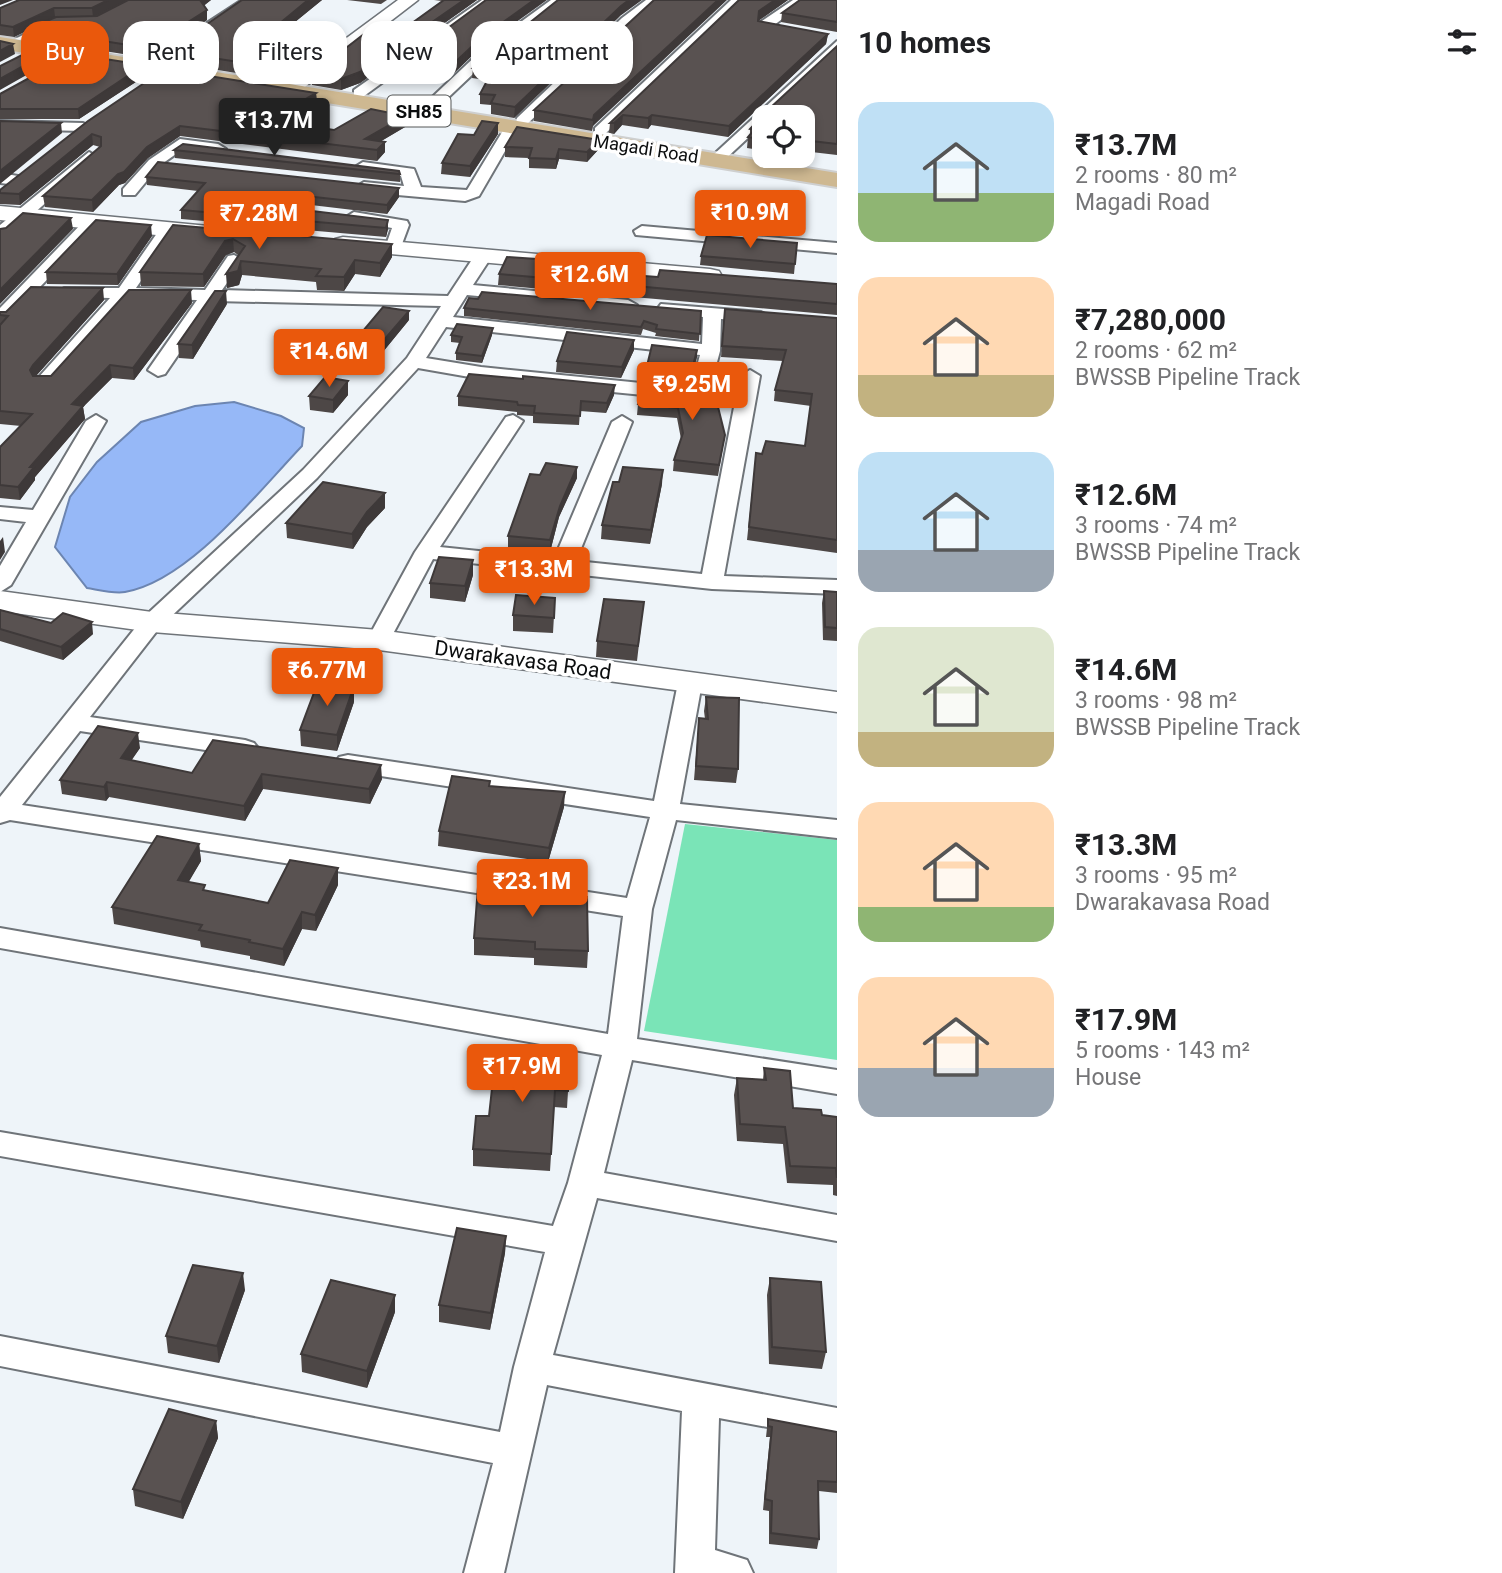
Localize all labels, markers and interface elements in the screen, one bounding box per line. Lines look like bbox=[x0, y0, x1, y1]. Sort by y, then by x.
chip: Buy bbox=[21, 21, 109, 84]
chip: Rent bbox=[123, 21, 219, 84]
chip: Filters bbox=[233, 21, 347, 84]
chip: New bbox=[361, 21, 457, 84]
chip: Apartment bbox=[471, 21, 633, 84]
icon: filters bbox=[1443, 23, 1481, 61]
text: 10 homes bbox=[858, 25, 991, 60]
road number: SH85 bbox=[388, 96, 450, 127]
pin: ₹13.7M bbox=[217, 99, 331, 158]
map controls bbox=[752, 105, 815, 168]
button: locate bbox=[752, 105, 815, 168]
text: ₹13.7M bbox=[235, 107, 313, 134]
text: ₹13.7M bbox=[1075, 127, 1177, 162]
street label: Magadi Road bbox=[592, 130, 700, 167]
icon: home bbox=[914, 130, 998, 214]
text: 2 rooms · 80 m² bbox=[1075, 162, 1237, 189]
text: Magadi Road bbox=[1075, 189, 1210, 216]
pin: ₹10.9M bbox=[693, 190, 807, 250]
pin: ₹7.28M bbox=[202, 191, 316, 251]
text: ₹10.9M bbox=[711, 199, 789, 226]
text: ₹7.28M bbox=[220, 200, 298, 227]
pin: ₹12.6M bbox=[533, 252, 647, 312]
text: ₹12.6M bbox=[551, 261, 629, 288]
text: ₹7,280,000 bbox=[1075, 302, 1226, 337]
icon: home bbox=[914, 305, 998, 389]
pin: ₹14.6M bbox=[272, 330, 386, 389]
text: 2 rooms · 62 m² bbox=[1075, 337, 1237, 364]
text: ₹14.6M bbox=[290, 338, 368, 365]
pin: ₹9.25M bbox=[635, 362, 749, 422]
text: BWSSB Pipeline Track bbox=[1075, 364, 1300, 391]
text: ₹9.25M bbox=[653, 371, 731, 398]
text: ₹12.6M bbox=[1075, 477, 1177, 512]
icon: home bbox=[914, 480, 998, 564]
text: 3 rooms · 74 m² bbox=[1075, 512, 1237, 539]
text: BWSSB Pipeline Track bbox=[1075, 539, 1300, 566]
pin: ₹13.3M bbox=[477, 548, 591, 607]
text: ₹13.3M bbox=[495, 556, 573, 583]
street label: Dwarakavasa Road bbox=[433, 636, 613, 684]
pin: ₹6.77M bbox=[270, 648, 384, 708]
text: ₹14.6M bbox=[1075, 652, 1177, 687]
icon: home bbox=[914, 655, 998, 739]
text: ₹6.77M bbox=[288, 657, 366, 684]
text: 3 rooms · 98 m² bbox=[1075, 687, 1237, 714]
text: BWSSB Pipeline Track bbox=[1075, 714, 1300, 741]
text: ₹13.3M bbox=[1075, 827, 1177, 862]
icon: home bbox=[914, 830, 998, 914]
pin: ₹23.1M bbox=[475, 860, 589, 919]
text: 3 rooms · 95 m² bbox=[1075, 862, 1237, 889]
text: ₹23.1M bbox=[493, 868, 571, 895]
text: Dwarakavasa Road bbox=[1075, 889, 1270, 916]
text: ₹17.9M bbox=[1075, 1002, 1177, 1037]
icon: home bbox=[914, 1005, 998, 1089]
text: 5 rooms · 143 m² bbox=[1075, 1037, 1250, 1064]
pin: ₹17.9M bbox=[465, 1044, 579, 1104]
text: ₹17.9M bbox=[483, 1053, 561, 1080]
text: House bbox=[1075, 1064, 1141, 1091]

